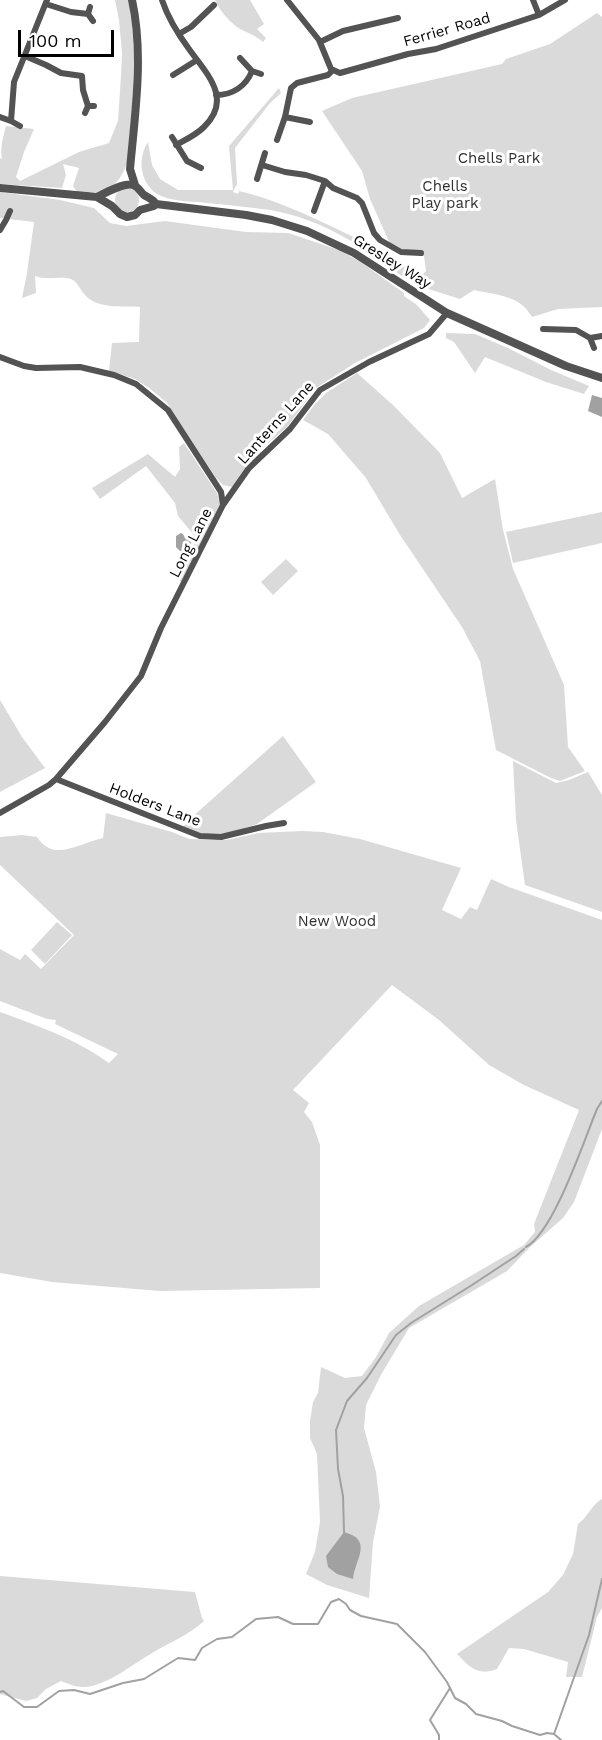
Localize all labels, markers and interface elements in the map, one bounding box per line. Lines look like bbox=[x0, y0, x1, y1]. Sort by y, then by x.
street label: Ferrier Road bbox=[401, 9, 493, 51]
scale bar bbox=[21, 18, 117, 56]
text: 100 m bbox=[29, 30, 82, 51]
park label: Chells Park bbox=[458, 150, 540, 168]
park label: Chells Play park bbox=[411, 178, 479, 213]
street label: Gresley Way bbox=[350, 231, 434, 293]
street label: Lanterns Lane bbox=[234, 378, 318, 468]
street label: Long Lane bbox=[166, 505, 216, 581]
street label: Holders Lane bbox=[107, 779, 203, 831]
park label: New Wood bbox=[298, 913, 376, 931]

